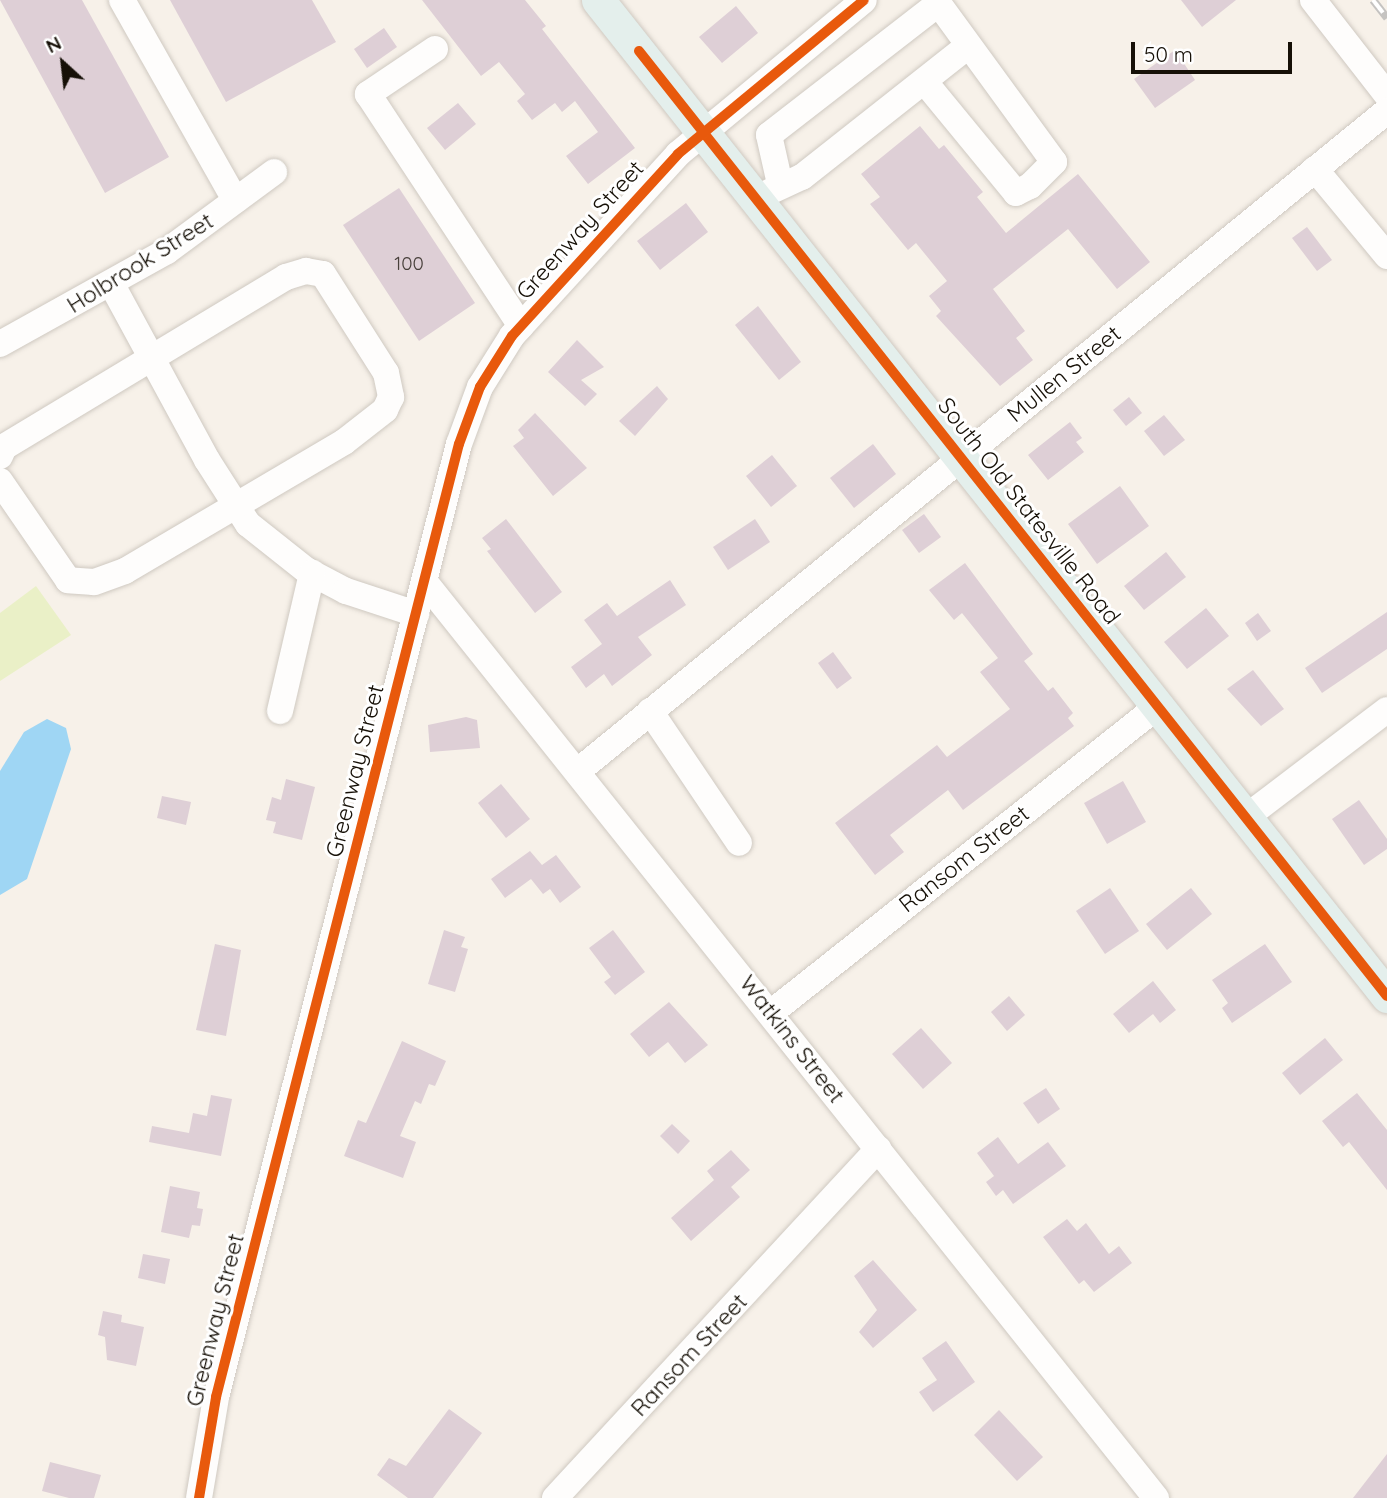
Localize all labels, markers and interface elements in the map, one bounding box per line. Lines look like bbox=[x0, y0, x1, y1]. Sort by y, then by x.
north arrow bbox=[28, 28, 98, 98]
scale bar bbox=[1135, 28, 1296, 72]
text: N bbox=[42, 30, 65, 58]
text: 50 m bbox=[1144, 41, 1193, 67]
street label: Greenway Street bbox=[510, 155, 650, 305]
street label: Holbrook Street bbox=[62, 207, 218, 319]
house number: 100 bbox=[394, 253, 424, 275]
street label: Mullen Street bbox=[1002, 320, 1126, 428]
street label: South Old Statesville Road bbox=[932, 392, 1126, 630]
street label: Greenway Street bbox=[320, 682, 390, 860]
street label: Ransom Street bbox=[893, 800, 1035, 918]
street label: Watkins Street bbox=[734, 970, 850, 1108]
street label: Greenway Street bbox=[180, 1231, 250, 1409]
street label: Ransom Street bbox=[625, 1288, 753, 1422]

